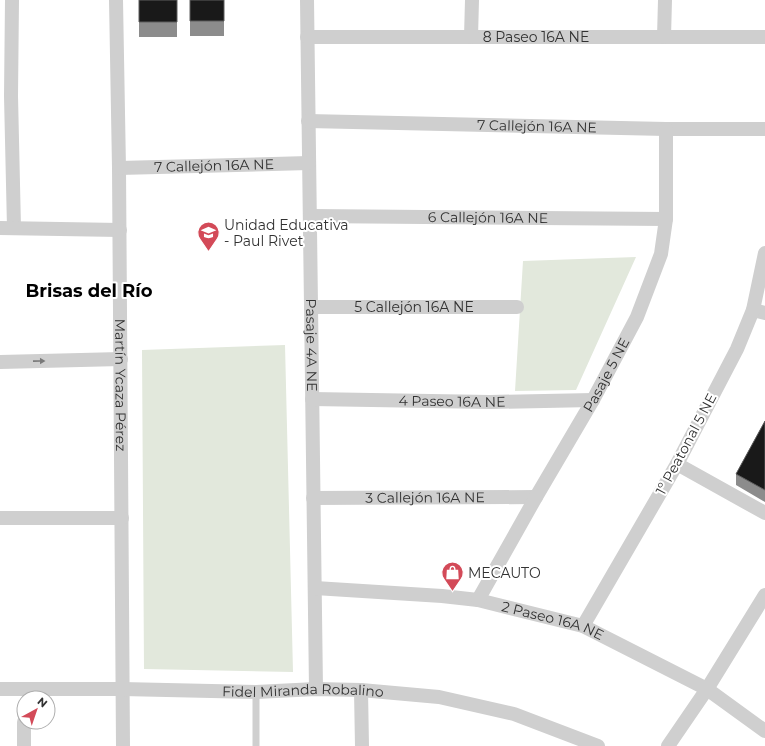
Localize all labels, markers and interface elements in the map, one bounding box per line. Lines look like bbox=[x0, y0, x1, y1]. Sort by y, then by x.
street label: 8 Paseo 16A NE bbox=[483, 28, 589, 46]
street label: 7 Callejón 16A NE bbox=[477, 116, 597, 136]
street label: 7 Callejón 16A NE bbox=[154, 155, 274, 176]
street label: 6 Callejón 16A NE bbox=[428, 208, 548, 227]
place label: Unidad Educativa - Paul Rivet bbox=[224, 216, 349, 250]
school or university icon: Unidad Educativa - Paul Rivet bbox=[196, 220, 222, 253]
district label: Brisas del Río bbox=[26, 280, 153, 302]
street label: Pasaje 4A NE bbox=[302, 298, 321, 392]
street label: 5 Callejón 16A NE bbox=[354, 298, 474, 316]
street label: Martín Ycaza Pérez bbox=[111, 319, 130, 451]
street label: Pasaje 5 NE bbox=[579, 335, 633, 415]
one-way arrow bbox=[33, 358, 46, 364]
street label: 1º Peatonal 5 NE bbox=[652, 390, 720, 498]
street label: 4 Paseo 16A NE bbox=[398, 391, 506, 411]
street label: 3 Callejón 16A NE bbox=[365, 488, 485, 507]
shop icon: MECAUTO bbox=[440, 560, 466, 593]
place label: MECAUTO bbox=[468, 564, 541, 582]
street label: 2 Paseo 16A NE bbox=[500, 597, 607, 644]
street label: Fidel Miranda Robalino bbox=[222, 680, 385, 701]
north arrow bbox=[16, 690, 56, 730]
text: N bbox=[35, 694, 50, 711]

